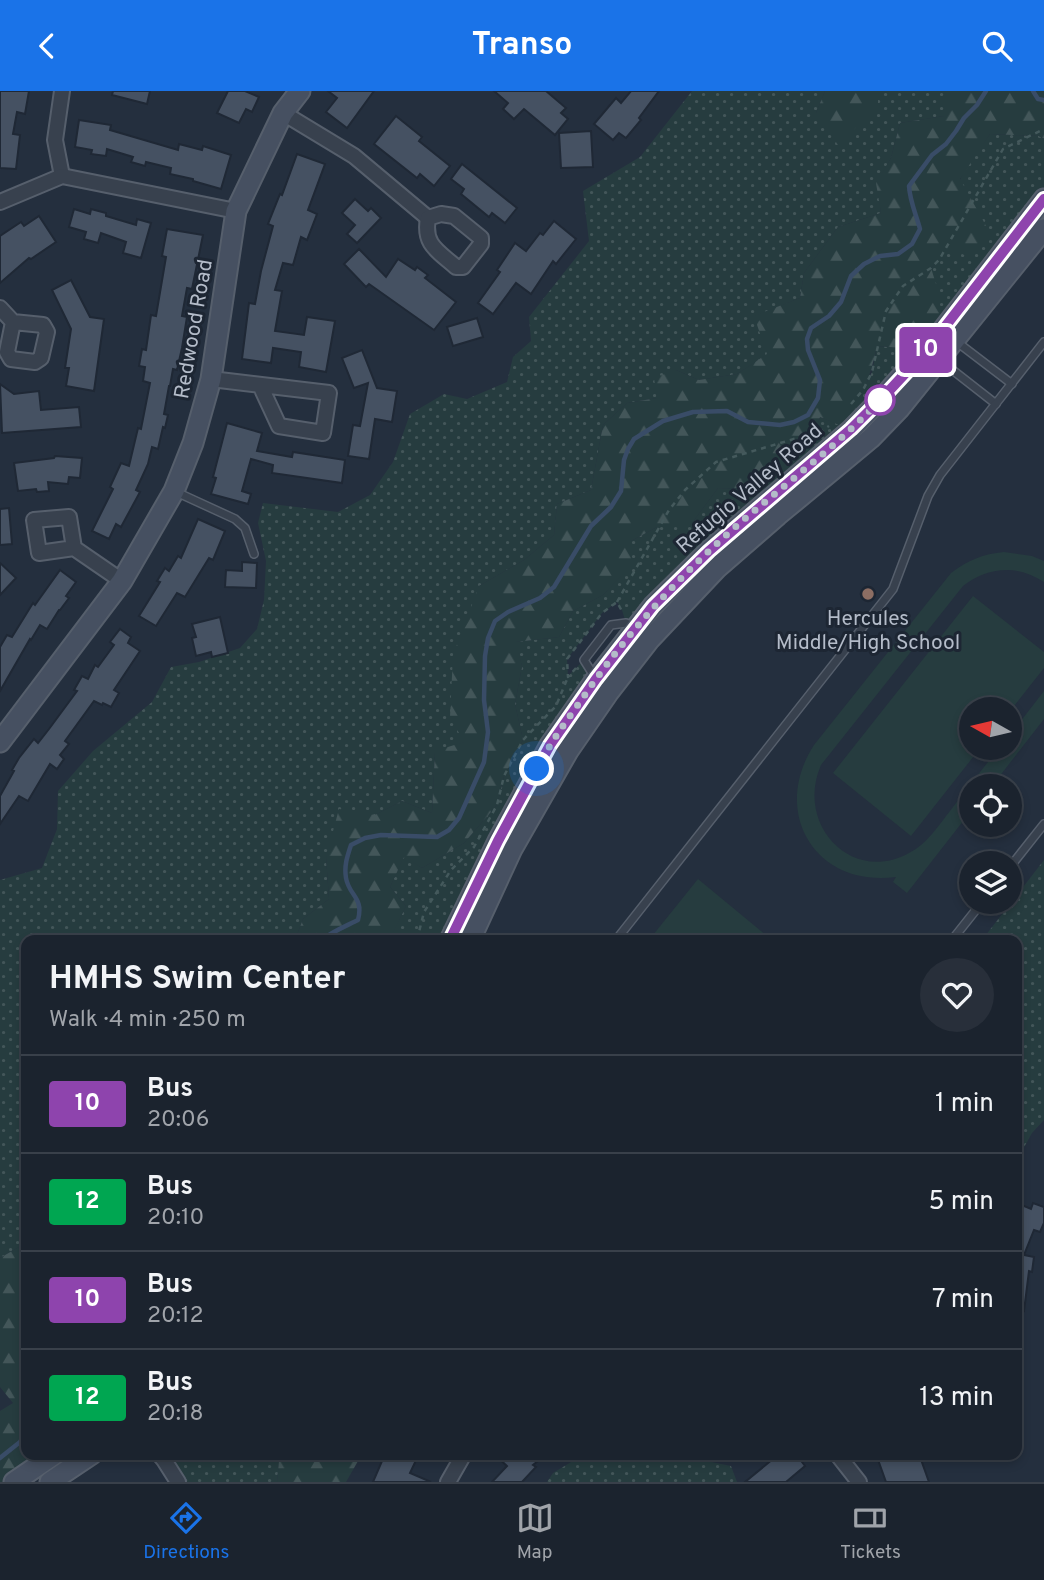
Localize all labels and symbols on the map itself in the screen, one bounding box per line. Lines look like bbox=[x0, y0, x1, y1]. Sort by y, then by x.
street label: Redwood Road bbox=[169, 257, 220, 401]
line badge: 10 bbox=[894, 327, 958, 373]
unlabelled marker bbox=[865, 385, 895, 415]
street label: Refugio Valley Road bbox=[671, 418, 829, 560]
marker: Hercules Middle/High School bbox=[860, 586, 876, 602]
place label: Hercules Middle/High School bbox=[776, 606, 960, 657]
north arrow bbox=[959, 697, 1022, 759]
your location bbox=[519, 751, 554, 786]

